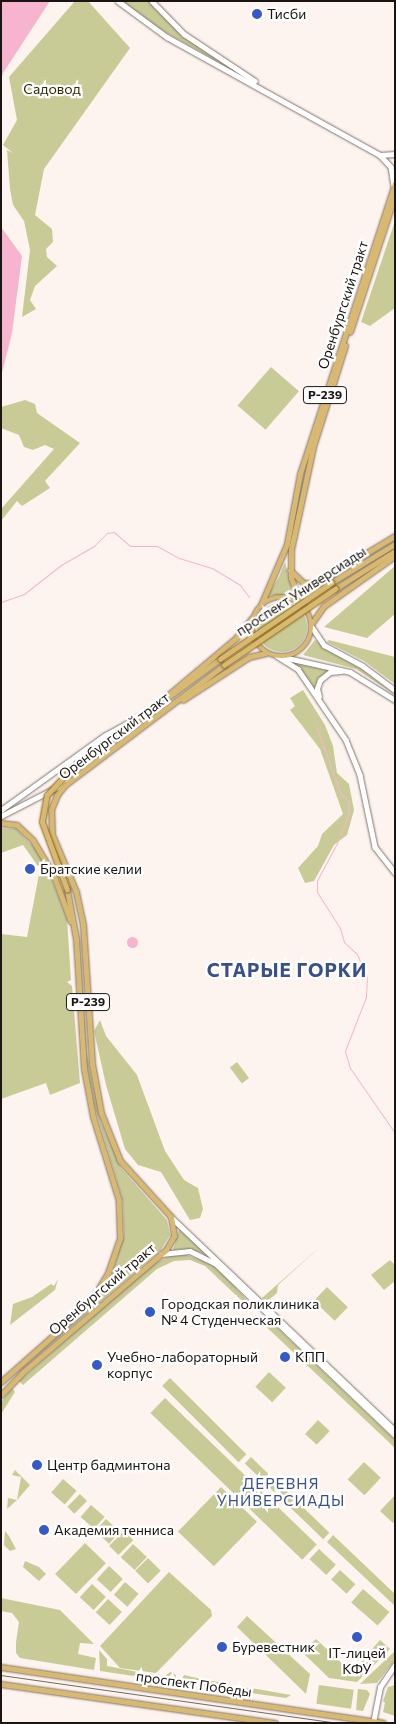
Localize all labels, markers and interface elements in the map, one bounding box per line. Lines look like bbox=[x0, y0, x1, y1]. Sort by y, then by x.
place label: Тисби bbox=[267, 6, 306, 22]
marker: Тисби bbox=[251, 8, 263, 20]
park label: Садовод bbox=[23, 81, 81, 97]
street label: Оренбургский тракт bbox=[314, 239, 372, 371]
road number: Р-239 bbox=[302, 386, 348, 404]
street label: проспект Универсиады bbox=[233, 543, 369, 639]
street label: Оренбургский тракт bbox=[55, 689, 173, 783]
place label: Братские келии bbox=[40, 861, 142, 877]
marker: Братские келии bbox=[24, 863, 36, 875]
district label: СТАРЫЕ ГОРКИ bbox=[205, 959, 369, 981]
road number: Р-239 bbox=[66, 992, 110, 1012]
street label: Оренбургский тракт bbox=[45, 1240, 159, 1338]
place label: Городская поликлиника № 4 Студенческая bbox=[161, 1296, 319, 1328]
marker: Городская поликлиника № 4 Студенческая bbox=[143, 1305, 157, 1319]
place label: Учебно-лабораторный корпус bbox=[107, 1349, 258, 1381]
place label: КПП bbox=[295, 1349, 325, 1365]
marker: КПП bbox=[279, 1351, 291, 1363]
marker: Учебно-лабораторный корпус bbox=[91, 1359, 103, 1371]
place label: Центр бадминтона bbox=[47, 1457, 171, 1473]
marker: Центр бадминтона bbox=[31, 1459, 43, 1471]
district label: ДЕРЕВНЯ УНИВЕРСИАДЫ bbox=[215, 1474, 347, 1509]
place label: Академия тенниса bbox=[54, 1522, 174, 1538]
marker: Академия тенниса bbox=[38, 1524, 50, 1536]
marker: IT-лицей КФУ bbox=[351, 1631, 363, 1643]
place label: Буревестник bbox=[232, 1639, 315, 1655]
marker: Буревестник bbox=[216, 1641, 228, 1653]
place label: IT-лицей КФУ bbox=[328, 1645, 386, 1678]
street label: проспект Победы bbox=[135, 1668, 253, 1700]

